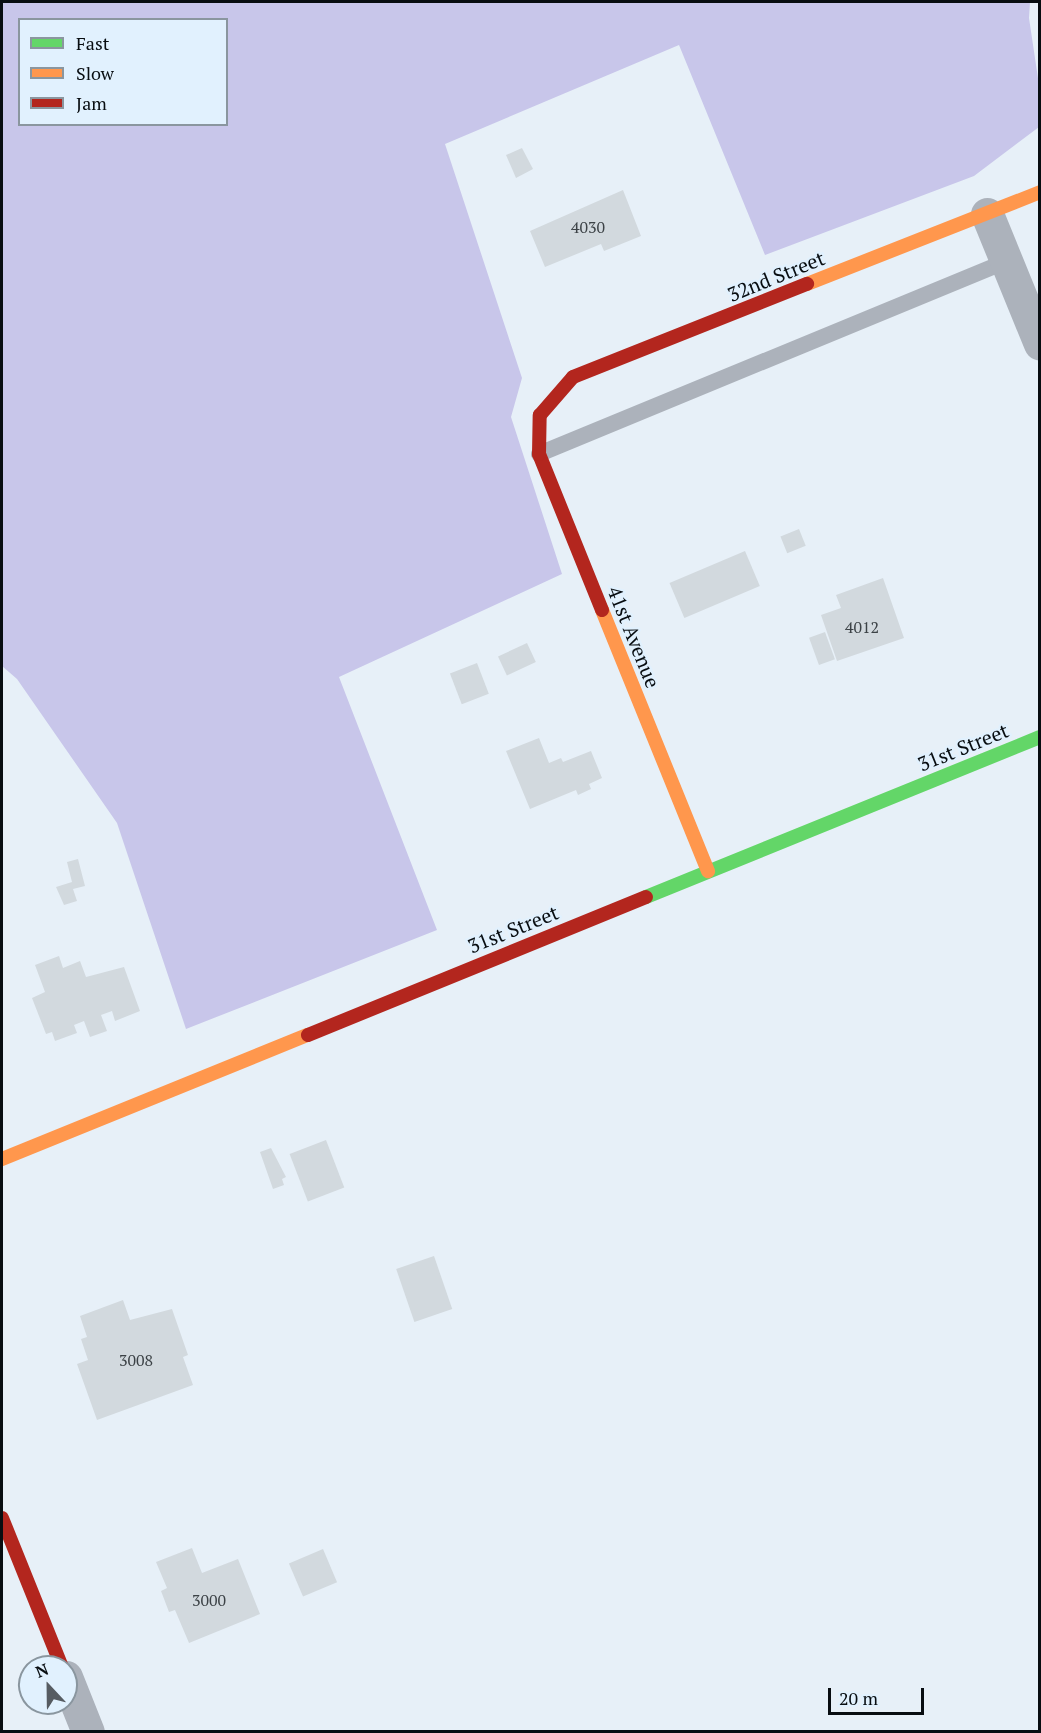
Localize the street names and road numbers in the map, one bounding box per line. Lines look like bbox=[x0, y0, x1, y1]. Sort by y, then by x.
street label: 32nd Street bbox=[724, 246, 828, 306]
street label: 41st Avenue bbox=[603, 583, 665, 691]
street label: 31st Street bbox=[914, 718, 1012, 776]
street label: 31st Street bbox=[464, 900, 562, 958]

